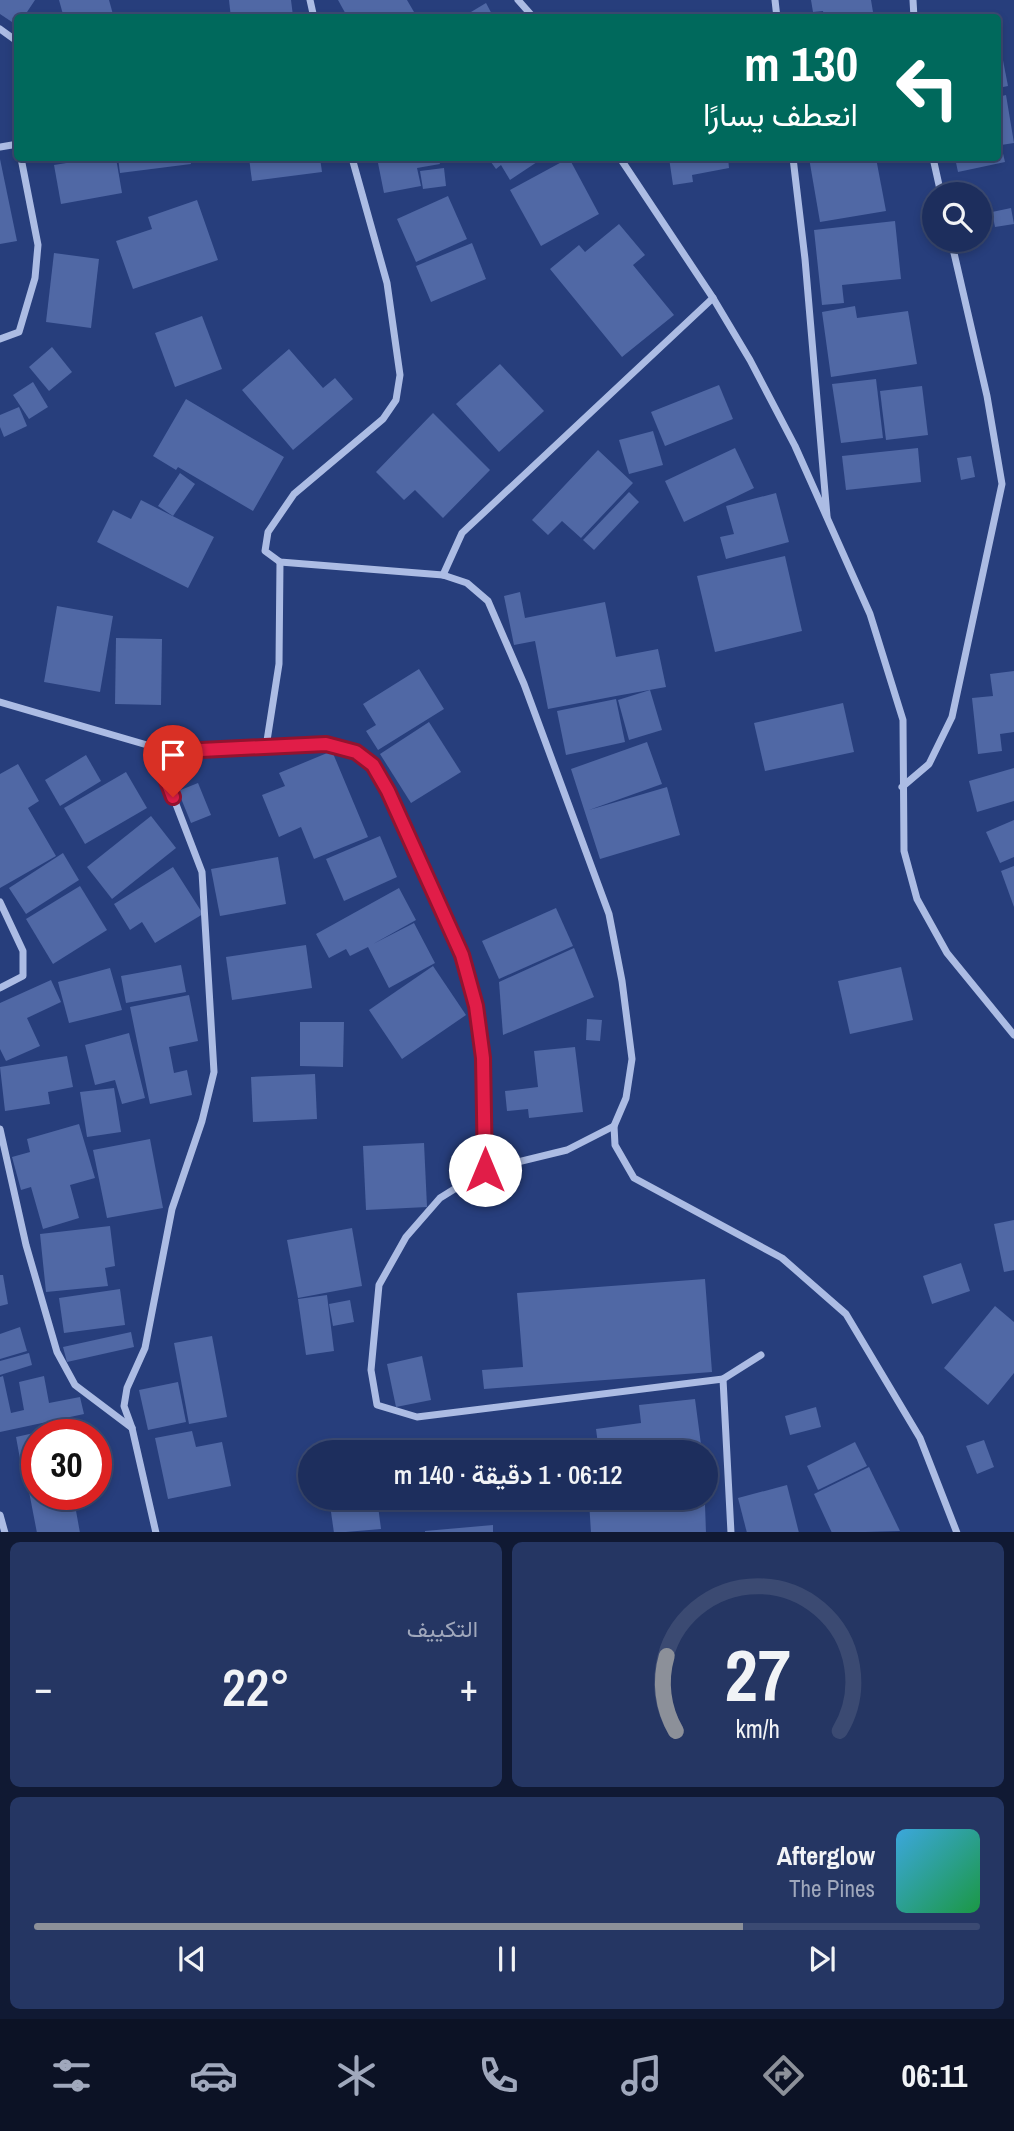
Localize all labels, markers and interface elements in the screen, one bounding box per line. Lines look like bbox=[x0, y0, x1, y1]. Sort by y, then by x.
text: 130 m bbox=[744, 30, 858, 96]
icon: left bbox=[882, 42, 973, 133]
text: انعطف يسارًا bbox=[703, 93, 858, 136]
map controls bbox=[922, 182, 992, 252]
button: search bbox=[922, 182, 992, 252]
pin bbox=[143, 725, 203, 797]
icon: arrive bbox=[154, 736, 192, 774]
position arrow bbox=[448, 1133, 522, 1207]
speed limit sign: 30 bbox=[21, 1419, 112, 1510]
text: 06:12 · 1 دقيقة · 140 m bbox=[394, 1457, 622, 1492]
text: التكييف bbox=[407, 1613, 478, 1644]
text: 27 bbox=[725, 1626, 791, 1724]
text: 22° bbox=[222, 1652, 290, 1722]
text: − bbox=[34, 1662, 52, 1713]
text: + bbox=[460, 1662, 478, 1713]
text: km/h bbox=[736, 1711, 780, 1745]
text: Afterglow bbox=[777, 1838, 875, 1873]
text: The Pines bbox=[789, 1873, 875, 1904]
icon: previous bbox=[173, 1940, 211, 1978]
icon: pause bbox=[488, 1940, 526, 1978]
icon: next bbox=[803, 1940, 841, 1978]
icon: filters bbox=[47, 2051, 96, 2100]
icon: car bbox=[189, 2051, 238, 2100]
icon: climate bbox=[332, 2051, 381, 2100]
icon: phone bbox=[474, 2051, 523, 2100]
icon: music bbox=[617, 2051, 666, 2100]
icon: directions bbox=[759, 2051, 808, 2100]
text: 06:11 bbox=[902, 2054, 967, 2097]

